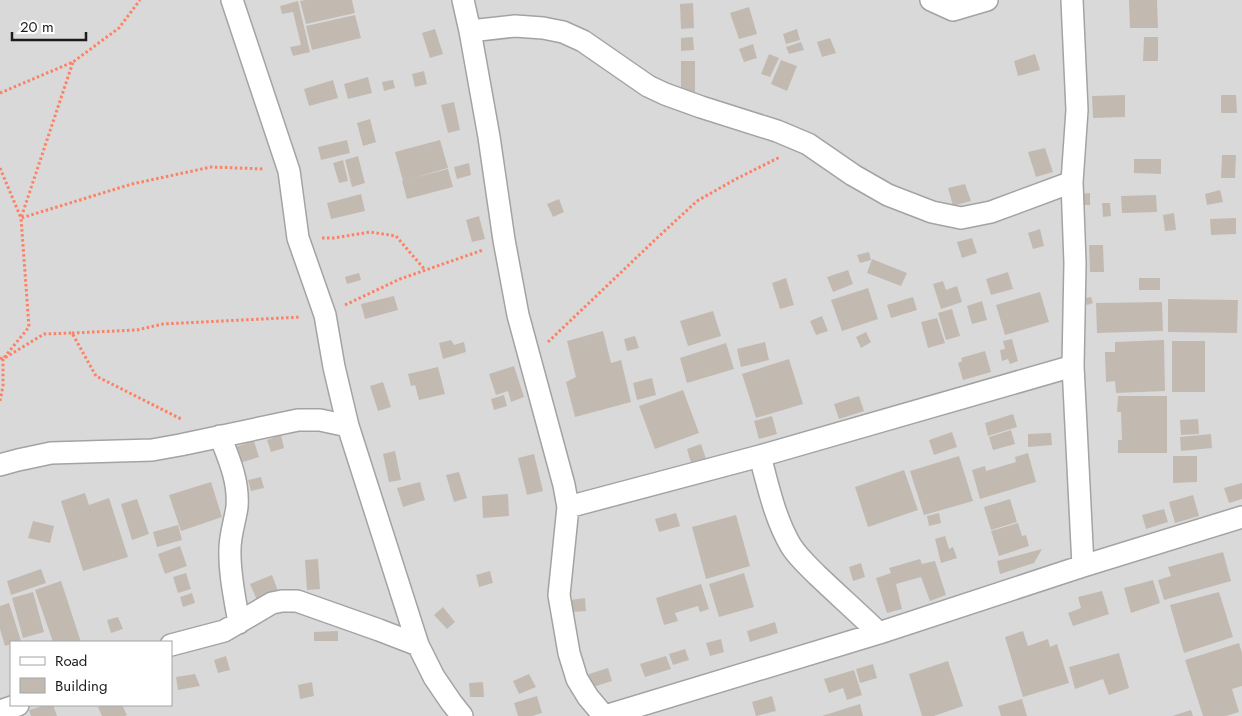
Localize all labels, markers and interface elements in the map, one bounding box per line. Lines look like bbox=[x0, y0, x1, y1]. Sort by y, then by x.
scale bar bbox=[12, 10, 86, 42]
text: 20 m bbox=[20, 16, 54, 38]
legend bbox=[10, 641, 172, 706]
text: Road bbox=[55, 650, 87, 672]
text: Building bbox=[55, 675, 107, 697]

